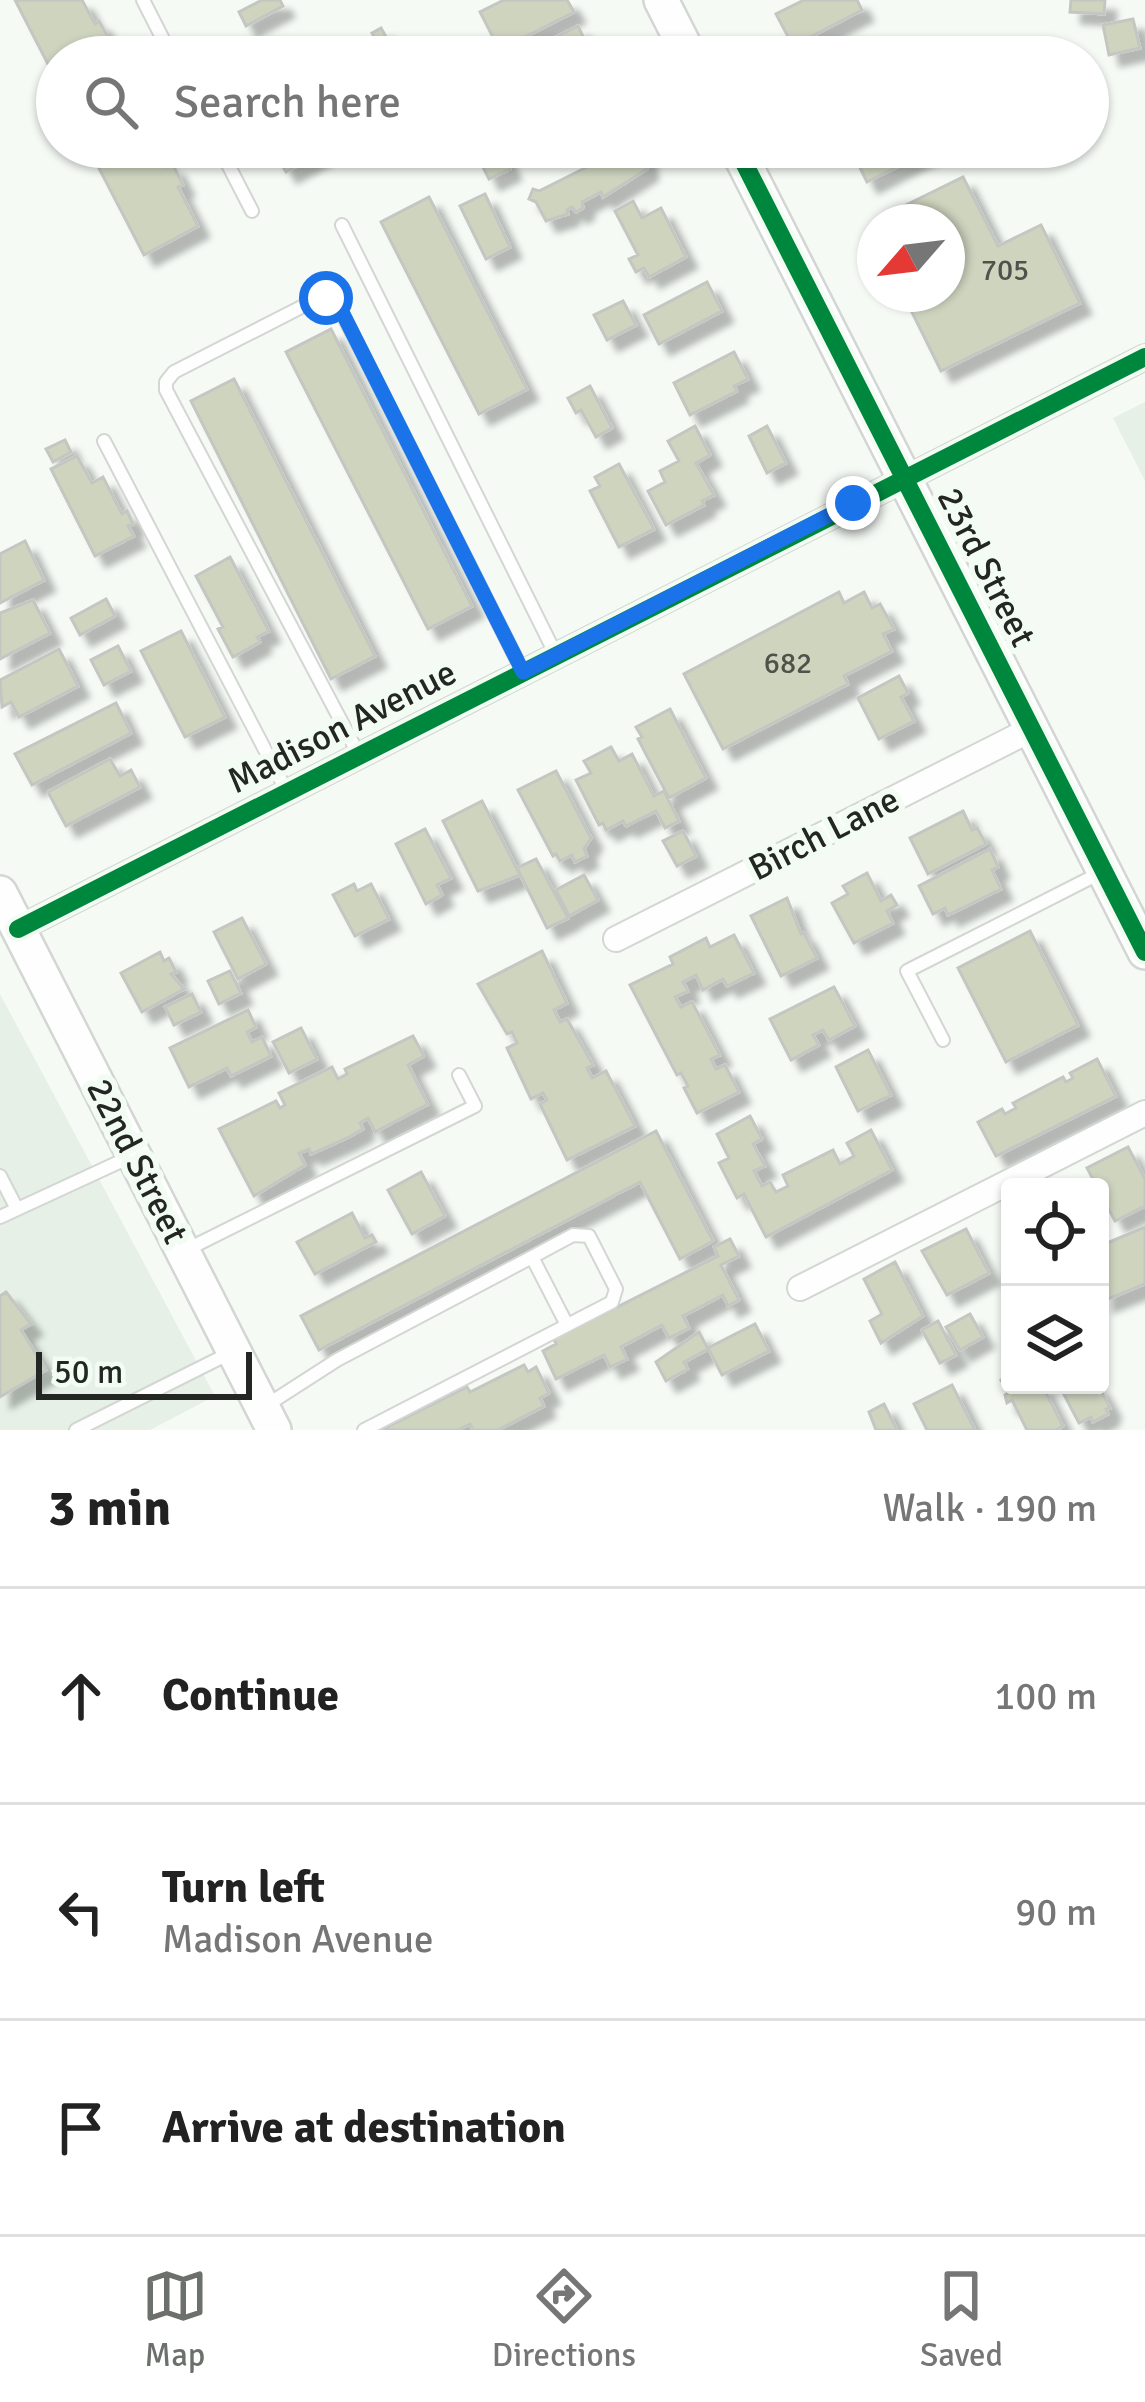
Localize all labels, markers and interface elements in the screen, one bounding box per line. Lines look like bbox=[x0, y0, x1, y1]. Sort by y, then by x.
search box bbox=[36, 36, 1109, 168]
icon: search bbox=[78, 69, 144, 135]
text: Search here bbox=[174, 75, 401, 130]
north arrow bbox=[857, 204, 965, 312]
house number: 705 bbox=[981, 252, 1029, 289]
route start bbox=[299, 271, 353, 325]
route end bbox=[826, 476, 880, 530]
street label: 23rd Street bbox=[927, 480, 1045, 654]
house number: 682 bbox=[764, 645, 812, 682]
street label: Madison Avenue bbox=[220, 650, 464, 804]
street label: Birch Lane bbox=[741, 777, 907, 891]
street label: 22nd Street bbox=[76, 1071, 198, 1251]
map controls bbox=[1001, 1178, 1109, 1394]
button: locate bbox=[1001, 1178, 1109, 1286]
button: layers bbox=[1001, 1286, 1109, 1394]
scale bar bbox=[36, 1346, 252, 1399]
text: 50 m bbox=[54, 1352, 123, 1393]
text: 3 min bbox=[48, 1477, 171, 1540]
text: Walk · 190 m bbox=[883, 1484, 1097, 1532]
icon: ahead bbox=[48, 1663, 114, 1729]
text: Continue bbox=[162, 1668, 339, 1723]
text: 100 m bbox=[994, 1672, 1097, 1720]
text: Turn left bbox=[162, 1860, 325, 1915]
icon: left bbox=[48, 1879, 114, 1945]
text: 90 m bbox=[1015, 1888, 1097, 1936]
text: Madison Avenue bbox=[162, 1915, 433, 1963]
icon: arrive bbox=[48, 2095, 114, 2161]
text: Arrive at destination bbox=[162, 2100, 566, 2155]
tab: Map bbox=[142, 2263, 208, 2376]
tab: Directions bbox=[492, 2263, 636, 2376]
tab: Saved bbox=[920, 2263, 1003, 2376]

